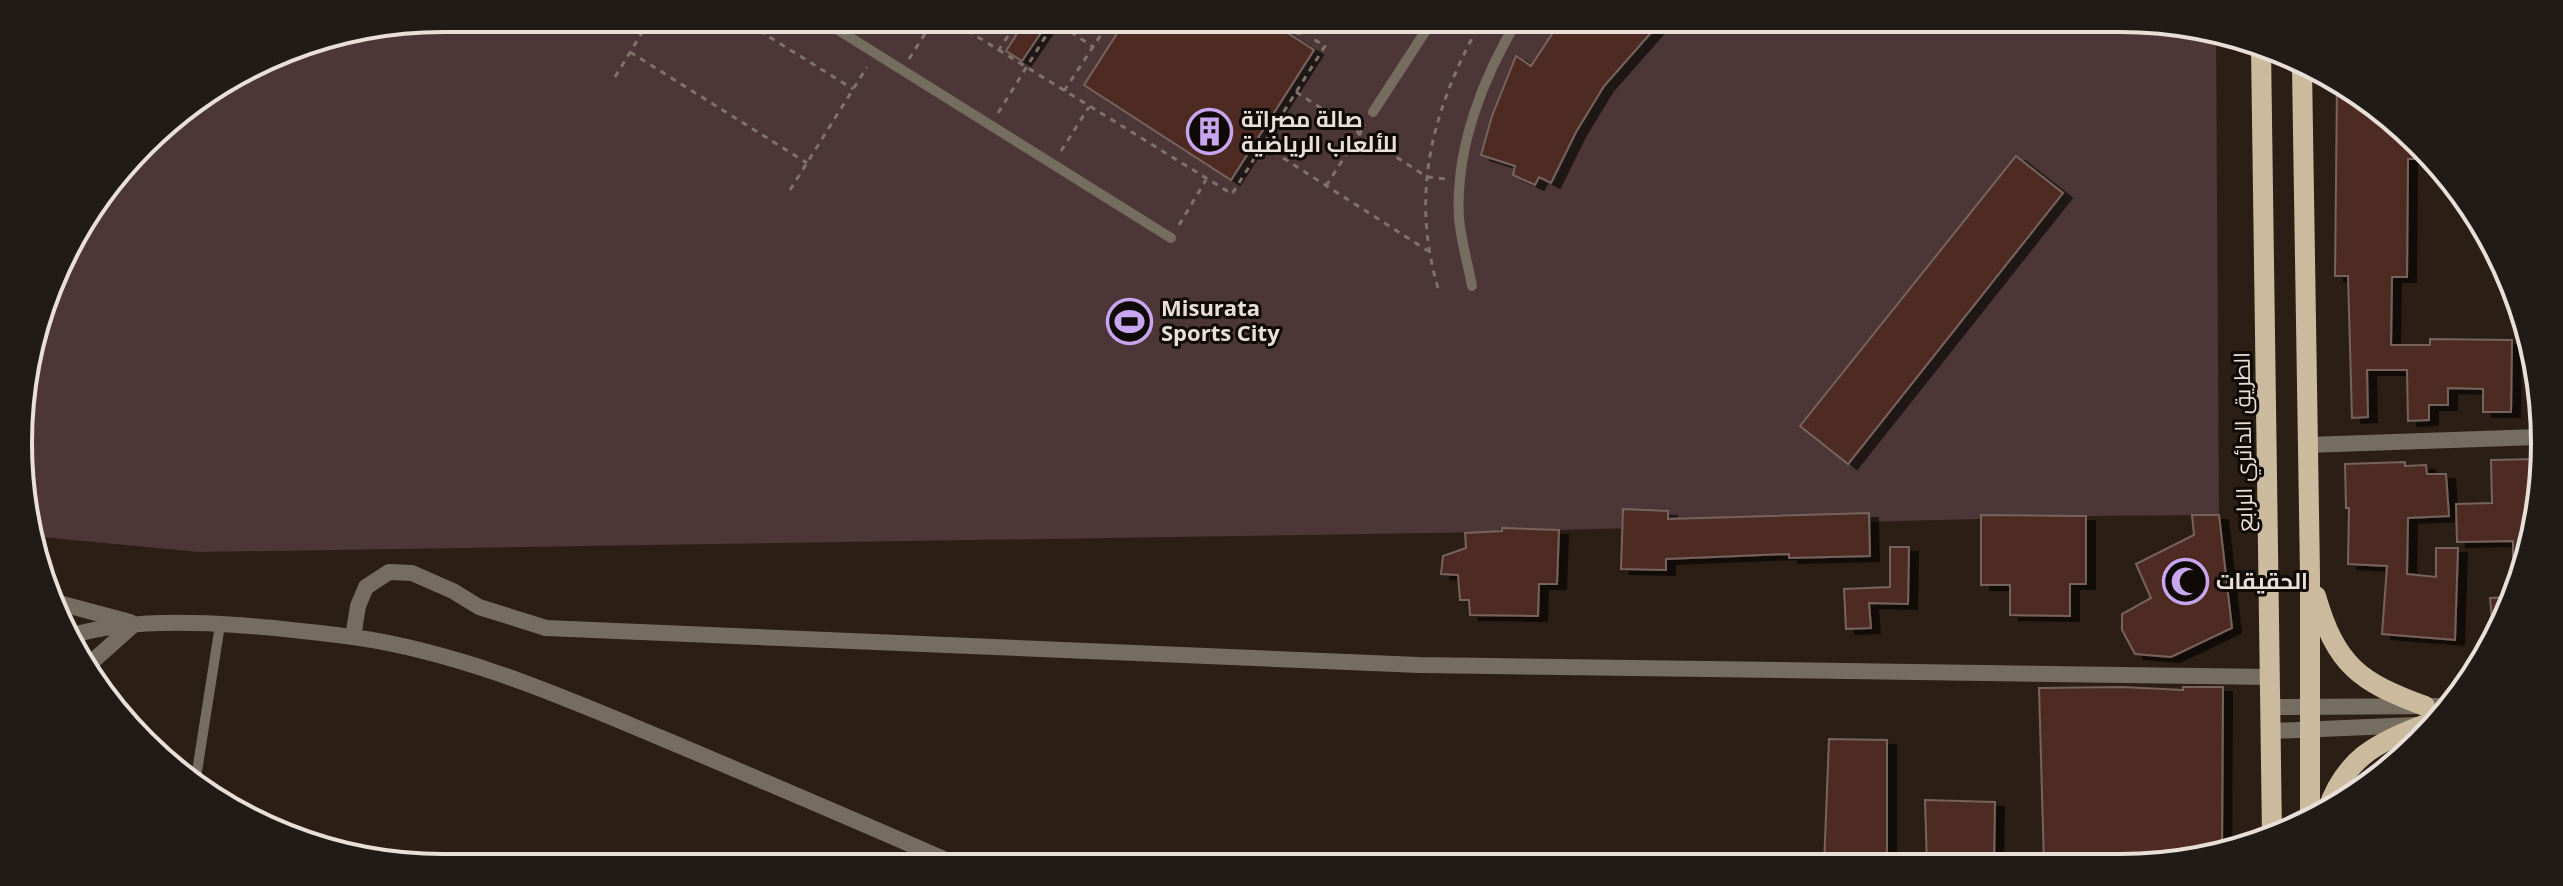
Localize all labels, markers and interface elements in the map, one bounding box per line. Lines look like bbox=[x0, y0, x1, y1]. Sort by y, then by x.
place label: صالة مصراتة للألعاب الرياضية bbox=[1241, 103, 1397, 158]
building icon: صالة مصراتة للألعاب الرياضية bbox=[1186, 108, 1234, 156]
place label: Misurata Sports City bbox=[1161, 292, 1280, 347]
sports icon: Misurata Sports City bbox=[1106, 297, 1154, 345]
street label: الطريق الدائري الرابع bbox=[2225, 352, 2262, 532]
mosque icon: الحقيقات bbox=[2161, 557, 2209, 605]
place label: الحقيقات bbox=[2216, 565, 2308, 595]

